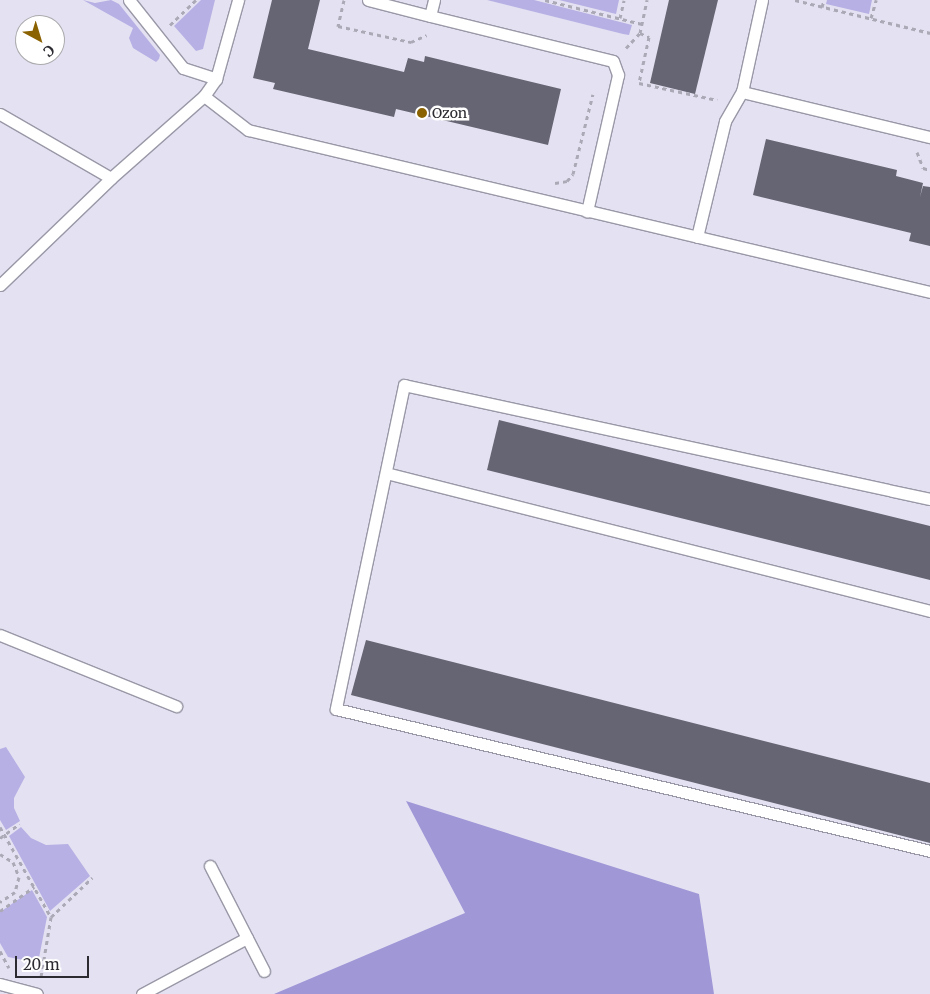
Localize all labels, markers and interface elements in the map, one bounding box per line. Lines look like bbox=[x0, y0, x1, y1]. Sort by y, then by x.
north arrow bbox=[15, 15, 65, 65]
text: С bbox=[40, 41, 58, 61]
place label: Ozon bbox=[432, 105, 467, 121]
marker: Ozon bbox=[416, 107, 428, 119]
scale bar bbox=[18, 946, 91, 978]
text: 20 m bbox=[23, 955, 60, 974]

